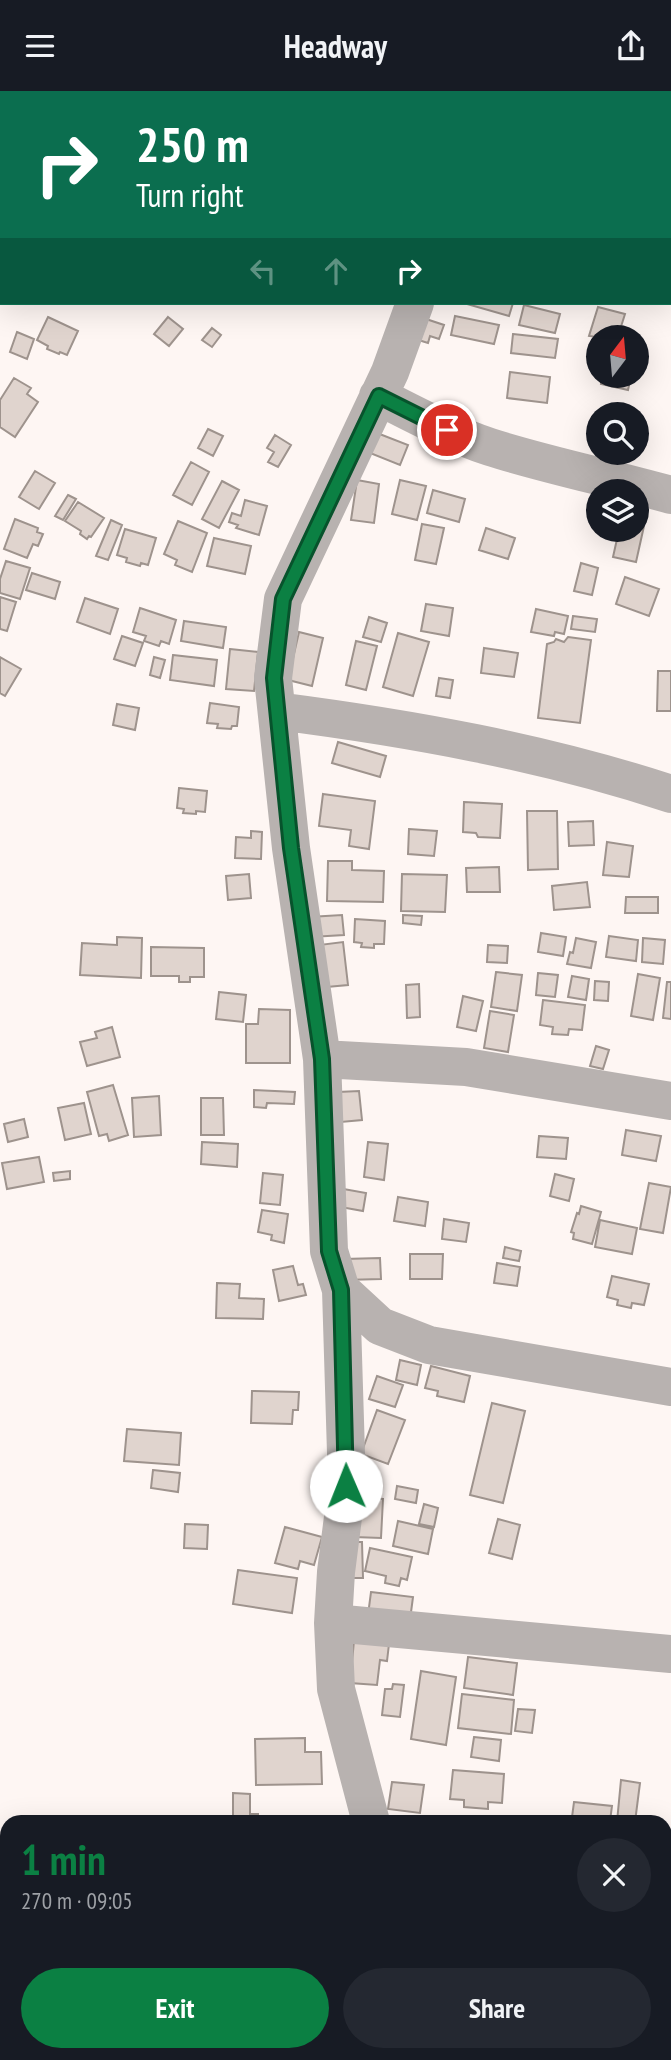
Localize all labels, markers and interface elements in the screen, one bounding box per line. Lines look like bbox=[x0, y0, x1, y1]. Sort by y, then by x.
text: Headway bbox=[284, 25, 387, 67]
icon: menu bbox=[21, 27, 59, 65]
icon: share bbox=[612, 27, 650, 65]
text: 250 m bbox=[136, 112, 249, 176]
icon: right bbox=[21, 119, 112, 210]
text: Turn right bbox=[136, 174, 244, 216]
icon: left bbox=[244, 252, 282, 290]
icon: ahead bbox=[317, 252, 355, 290]
icon: right bbox=[390, 252, 428, 290]
north arrow bbox=[586, 325, 649, 389]
map controls bbox=[586, 325, 649, 542]
pin bbox=[417, 400, 477, 460]
button: search bbox=[586, 402, 649, 465]
icon: arrive bbox=[428, 411, 466, 449]
button: layers bbox=[586, 479, 649, 542]
position arrow bbox=[309, 1449, 383, 1523]
text: 1 min bbox=[21, 1832, 106, 1887]
button: close bbox=[577, 1838, 651, 1912]
text: 270 m · 09:05 bbox=[21, 1886, 133, 1915]
button: Exit bbox=[21, 1968, 329, 2048]
button: Share bbox=[343, 1968, 651, 2048]

